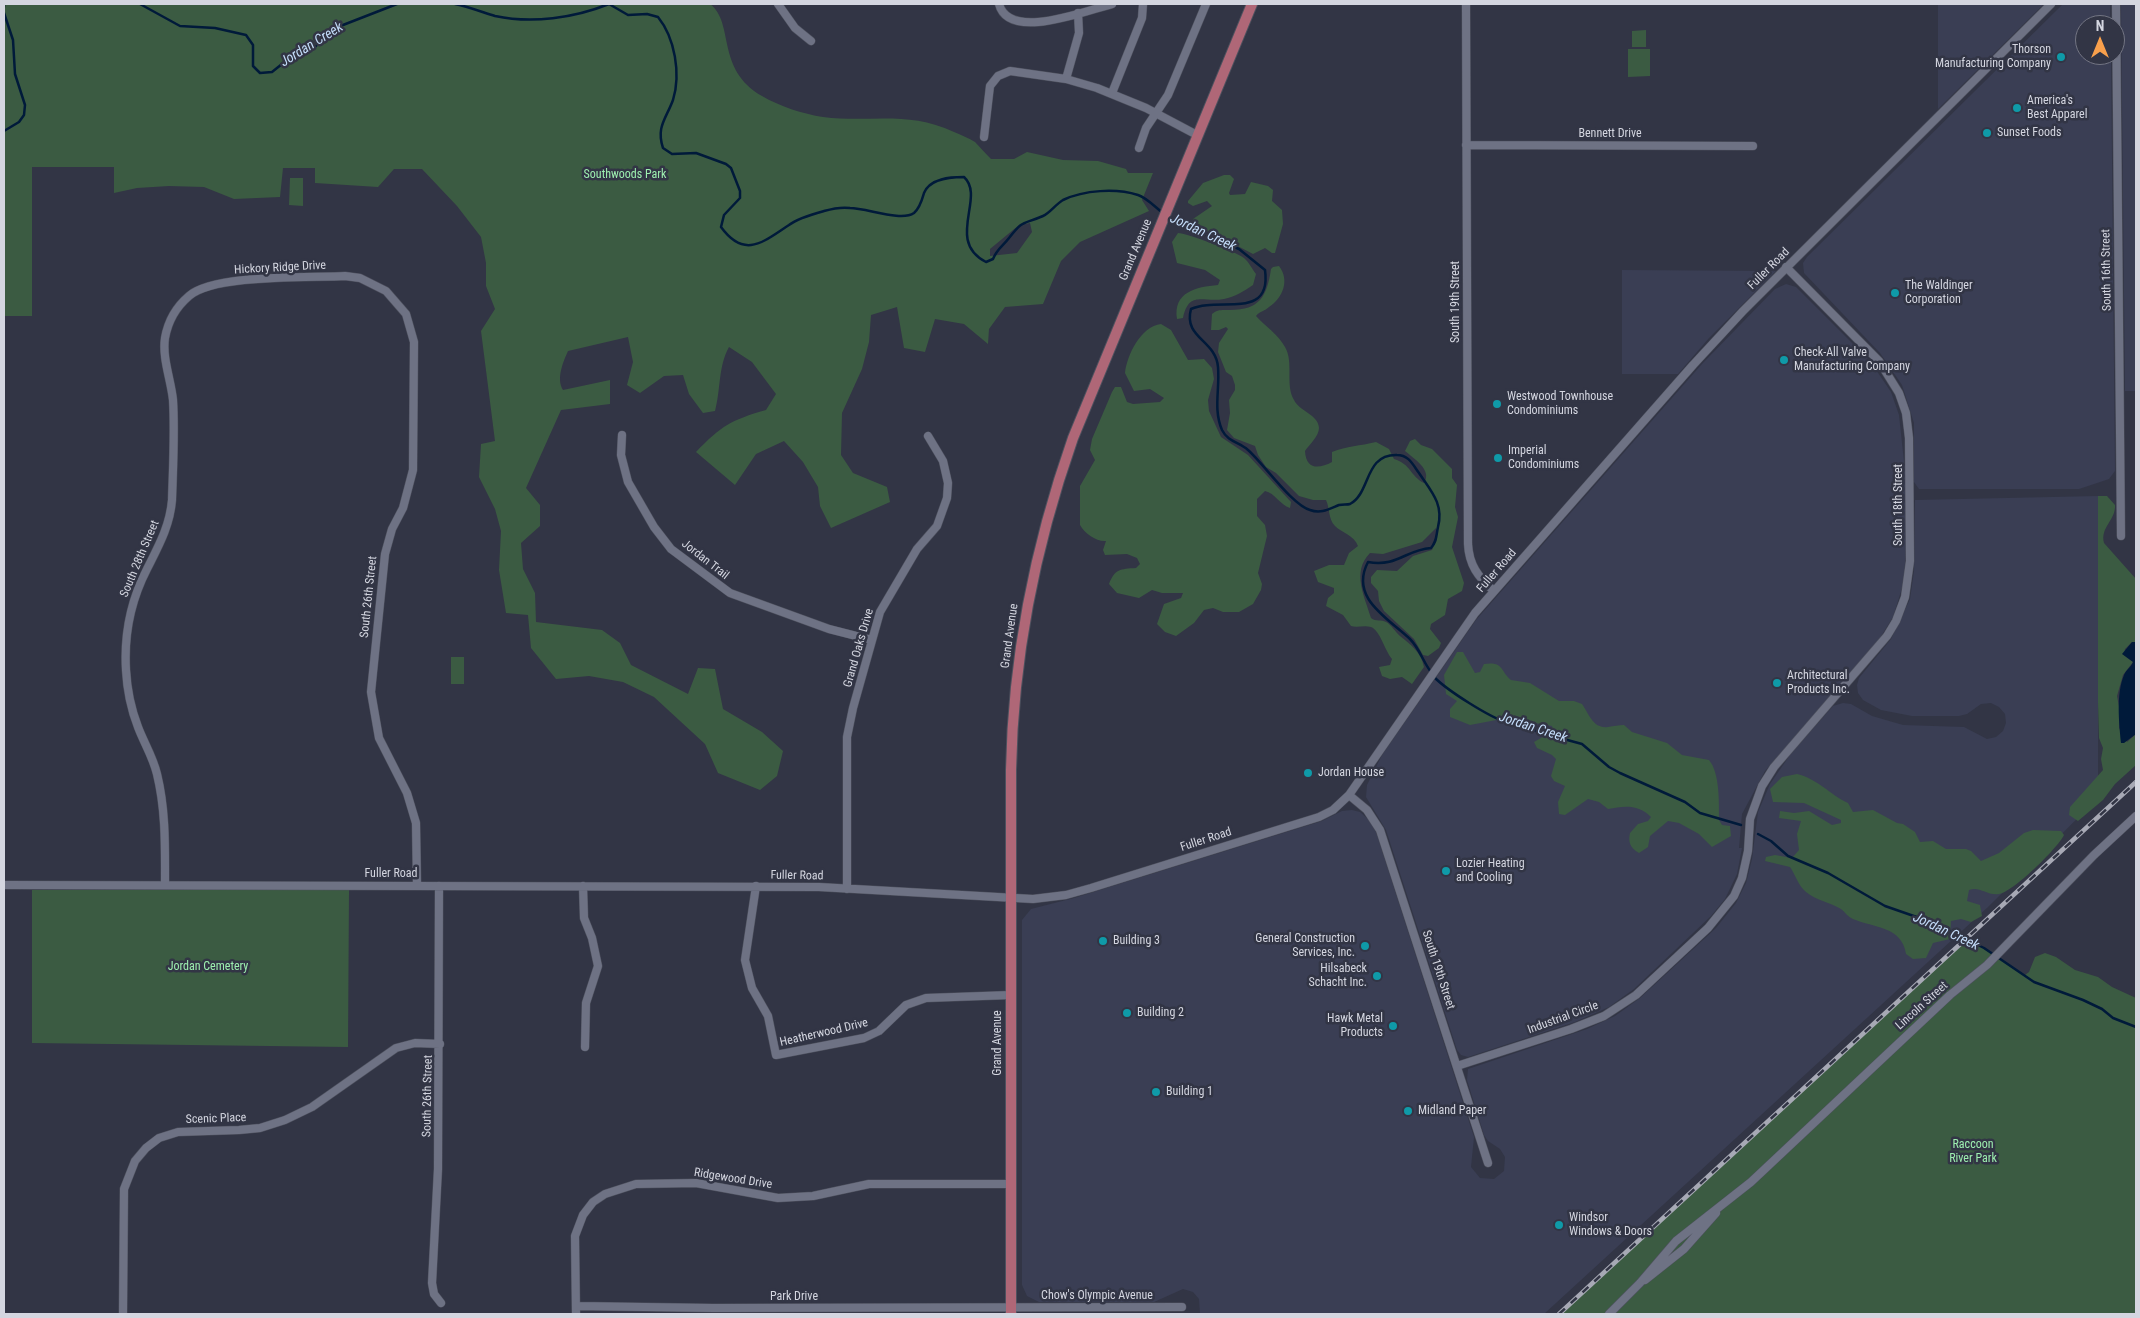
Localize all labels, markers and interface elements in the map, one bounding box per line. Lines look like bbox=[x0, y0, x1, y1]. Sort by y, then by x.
north arrow bbox=[2075, 15, 2125, 65]
text: N bbox=[2096, 18, 2104, 34]
water label: Jordan Creek bbox=[277, 19, 347, 71]
place label: Thorson Manufacturing Company bbox=[1935, 43, 2051, 71]
marker: Thorson Manufacturing Company bbox=[2055, 51, 2067, 63]
place label: America's Best Apparel bbox=[2027, 94, 2087, 122]
marker: America's Best Apparel bbox=[2011, 102, 2023, 114]
place label: Sunset Foods bbox=[1997, 126, 2061, 140]
street label: Bennett Drive bbox=[1578, 127, 1642, 141]
marker: Sunset Foods bbox=[1981, 127, 1993, 139]
park label: Southwoods Park bbox=[584, 168, 666, 182]
water label: Jordan Creek bbox=[1167, 210, 1239, 256]
street label: Grand Avenue bbox=[1117, 217, 1155, 283]
street label: South 16th Street bbox=[2099, 229, 2115, 311]
street label: Fuller Road bbox=[1745, 245, 1793, 293]
street label: Hickory Ridge Drive bbox=[234, 258, 326, 278]
street label: South 19th Street bbox=[1449, 261, 1463, 343]
place label: The Waldinger Corporation bbox=[1905, 279, 1973, 307]
marker: The Waldinger Corporation bbox=[1889, 287, 1901, 299]
place label: Check-All Valve Manufacturing Company bbox=[1794, 346, 1910, 374]
marker: Check-All Valve Manufacturing Company bbox=[1778, 354, 1790, 366]
place label: Westwood Townhouse Condominiums bbox=[1507, 390, 1613, 418]
marker: Westwood Townhouse Condominiums bbox=[1491, 398, 1503, 410]
place label: Imperial Condominiums bbox=[1508, 444, 1579, 472]
marker: Imperial Condominiums bbox=[1492, 452, 1504, 464]
street label: South 18th Street bbox=[1892, 464, 1906, 546]
street label: South 28th Street bbox=[117, 518, 163, 600]
street label: Jordan Trail bbox=[678, 537, 732, 583]
street label: Fuller Road bbox=[1474, 546, 1520, 596]
street label: South 26th Street bbox=[358, 555, 380, 639]
street label: Grand Avenue bbox=[998, 603, 1022, 669]
street label: Grand Oaks Drive bbox=[841, 607, 877, 689]
place label: Architectural Products Inc. bbox=[1787, 669, 1850, 697]
marker: Architectural Products Inc. bbox=[1771, 677, 1783, 689]
water label: Jordan Creek bbox=[1497, 709, 1569, 747]
place label: Jordan House bbox=[1318, 766, 1384, 780]
marker: Jordan House bbox=[1302, 767, 1314, 779]
street label: Fuller Road bbox=[1179, 825, 1233, 855]
place label: Lozier Heating and Cooling bbox=[1456, 857, 1525, 885]
marker: Lozier Heating and Cooling bbox=[1440, 865, 1452, 877]
street label: Fuller Road bbox=[364, 867, 418, 881]
street label: Fuller Road bbox=[770, 868, 824, 884]
water label: Jordan Creek bbox=[1910, 909, 1982, 955]
street label: South 19th Street bbox=[1418, 929, 1458, 1011]
place label: General Construction Services, Inc. bbox=[1255, 932, 1355, 960]
place label: Building 3 bbox=[1113, 934, 1160, 948]
marker: Building 3 bbox=[1097, 935, 1109, 947]
marker: General Construction Services, Inc. bbox=[1359, 940, 1371, 952]
park label: Jordan Cemetery bbox=[168, 960, 248, 974]
place label: Hilsabeck Schacht Inc. bbox=[1309, 962, 1367, 990]
marker: Hilsabeck Schacht Inc. bbox=[1371, 970, 1383, 982]
street label: Lincoln Street bbox=[1893, 979, 1951, 1033]
street label: Industrial Circle bbox=[1526, 999, 1600, 1037]
place label: Building 2 bbox=[1137, 1006, 1184, 1020]
marker: Building 2 bbox=[1121, 1007, 1133, 1019]
street label: Grand Avenue bbox=[991, 1010, 1005, 1076]
place label: Hawk Metal Products bbox=[1327, 1012, 1383, 1040]
street label: Heatherwood Drive bbox=[779, 1016, 869, 1050]
marker: Hawk Metal Products bbox=[1387, 1020, 1399, 1032]
street label: South 26th Street bbox=[420, 1055, 436, 1137]
place label: Building 1 bbox=[1166, 1085, 1213, 1099]
marker: Building 1 bbox=[1150, 1086, 1162, 1098]
place label: Midland Paper bbox=[1418, 1104, 1486, 1118]
marker: Midland Paper bbox=[1402, 1105, 1414, 1117]
street label: Scenic Place bbox=[185, 1111, 247, 1127]
park label: Raccoon River Park bbox=[1949, 1138, 1997, 1166]
street label: Ridgewood Drive bbox=[693, 1166, 773, 1192]
place label: Windsor Windows & Doors bbox=[1569, 1211, 1652, 1239]
marker: Windsor Windows & Doors bbox=[1553, 1219, 1565, 1231]
street label: Chow's Olympic Avenue bbox=[1041, 1289, 1153, 1303]
street label: Park Drive bbox=[770, 1290, 818, 1304]

